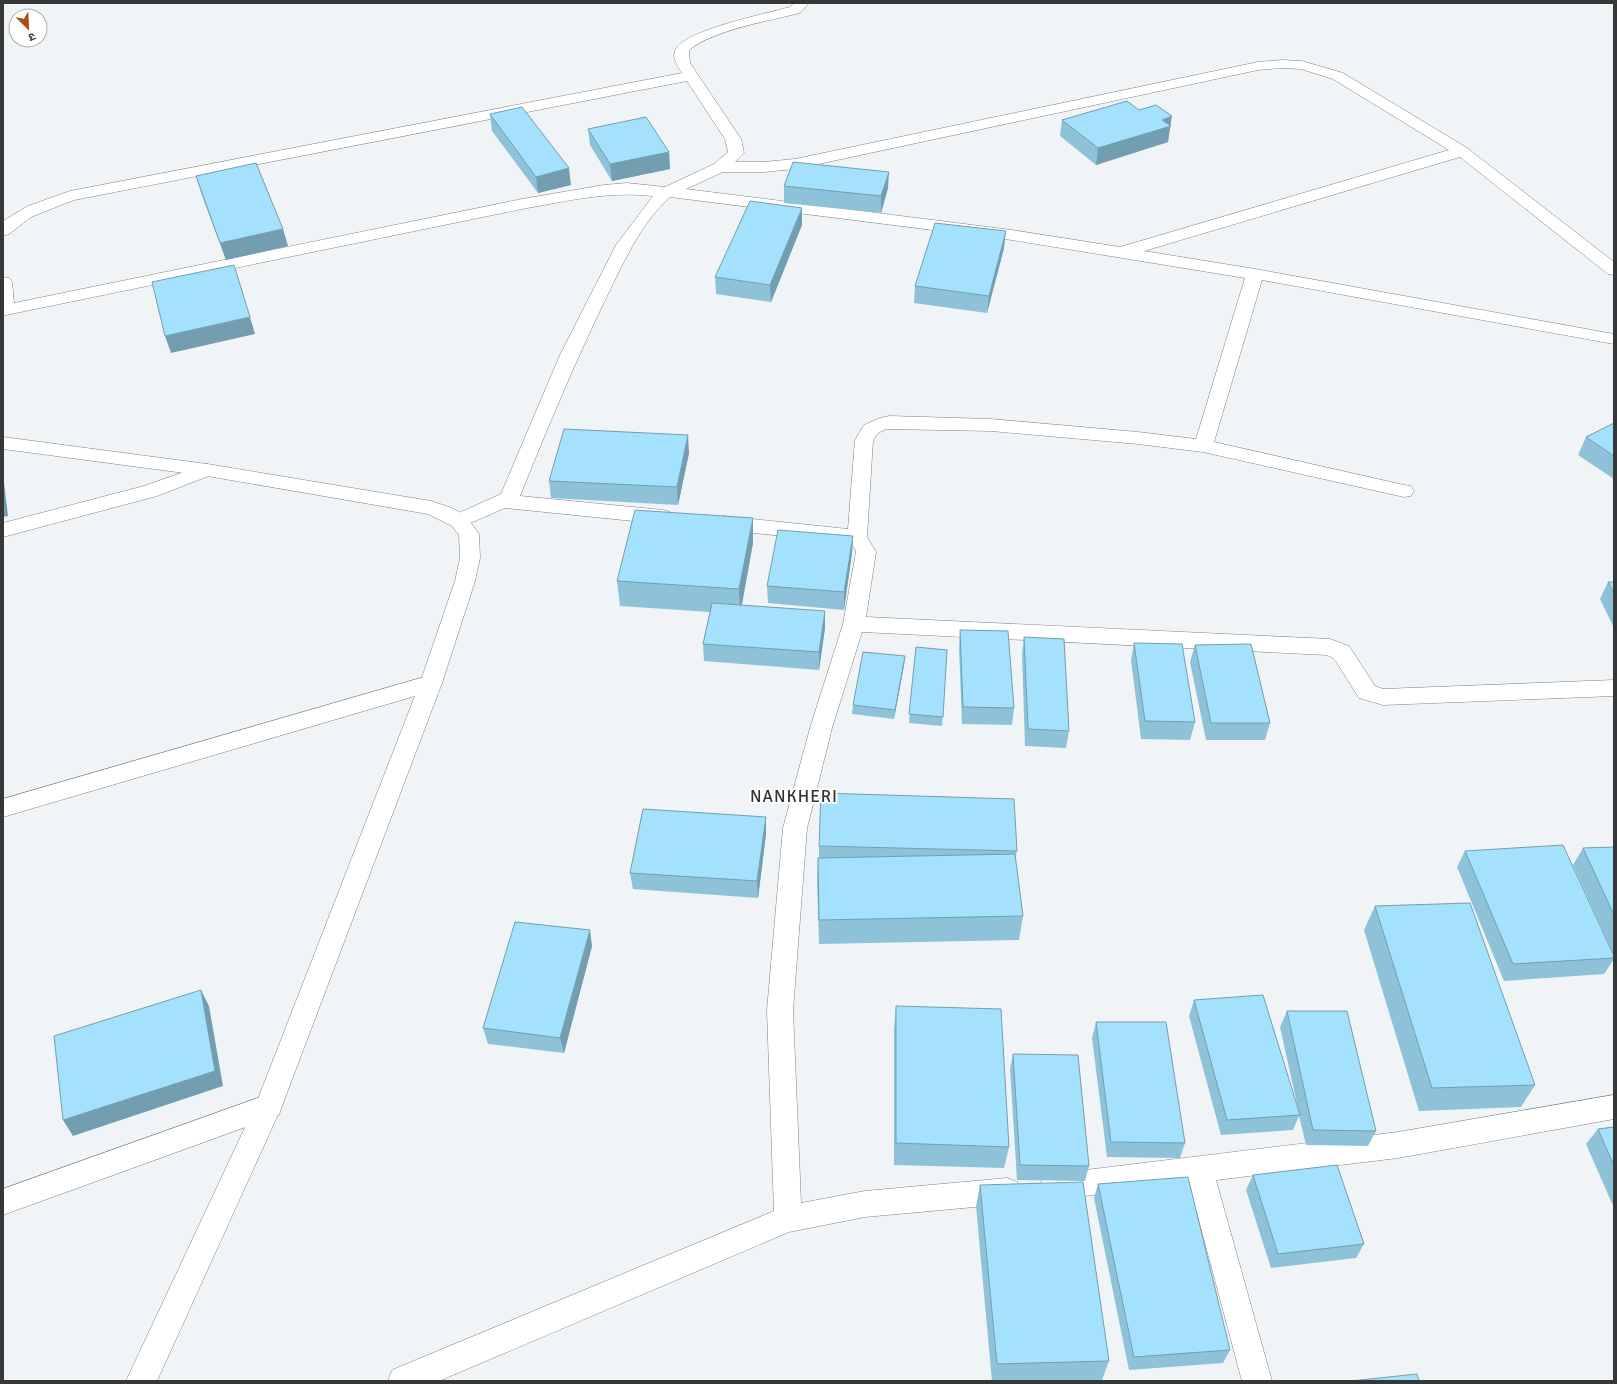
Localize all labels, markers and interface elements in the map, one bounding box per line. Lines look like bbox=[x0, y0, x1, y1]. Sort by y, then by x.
north arrow bbox=[8, 8, 48, 48]
text: उ bbox=[26, 29, 37, 44]
district label: NANKHERI bbox=[750, 786, 838, 807]

